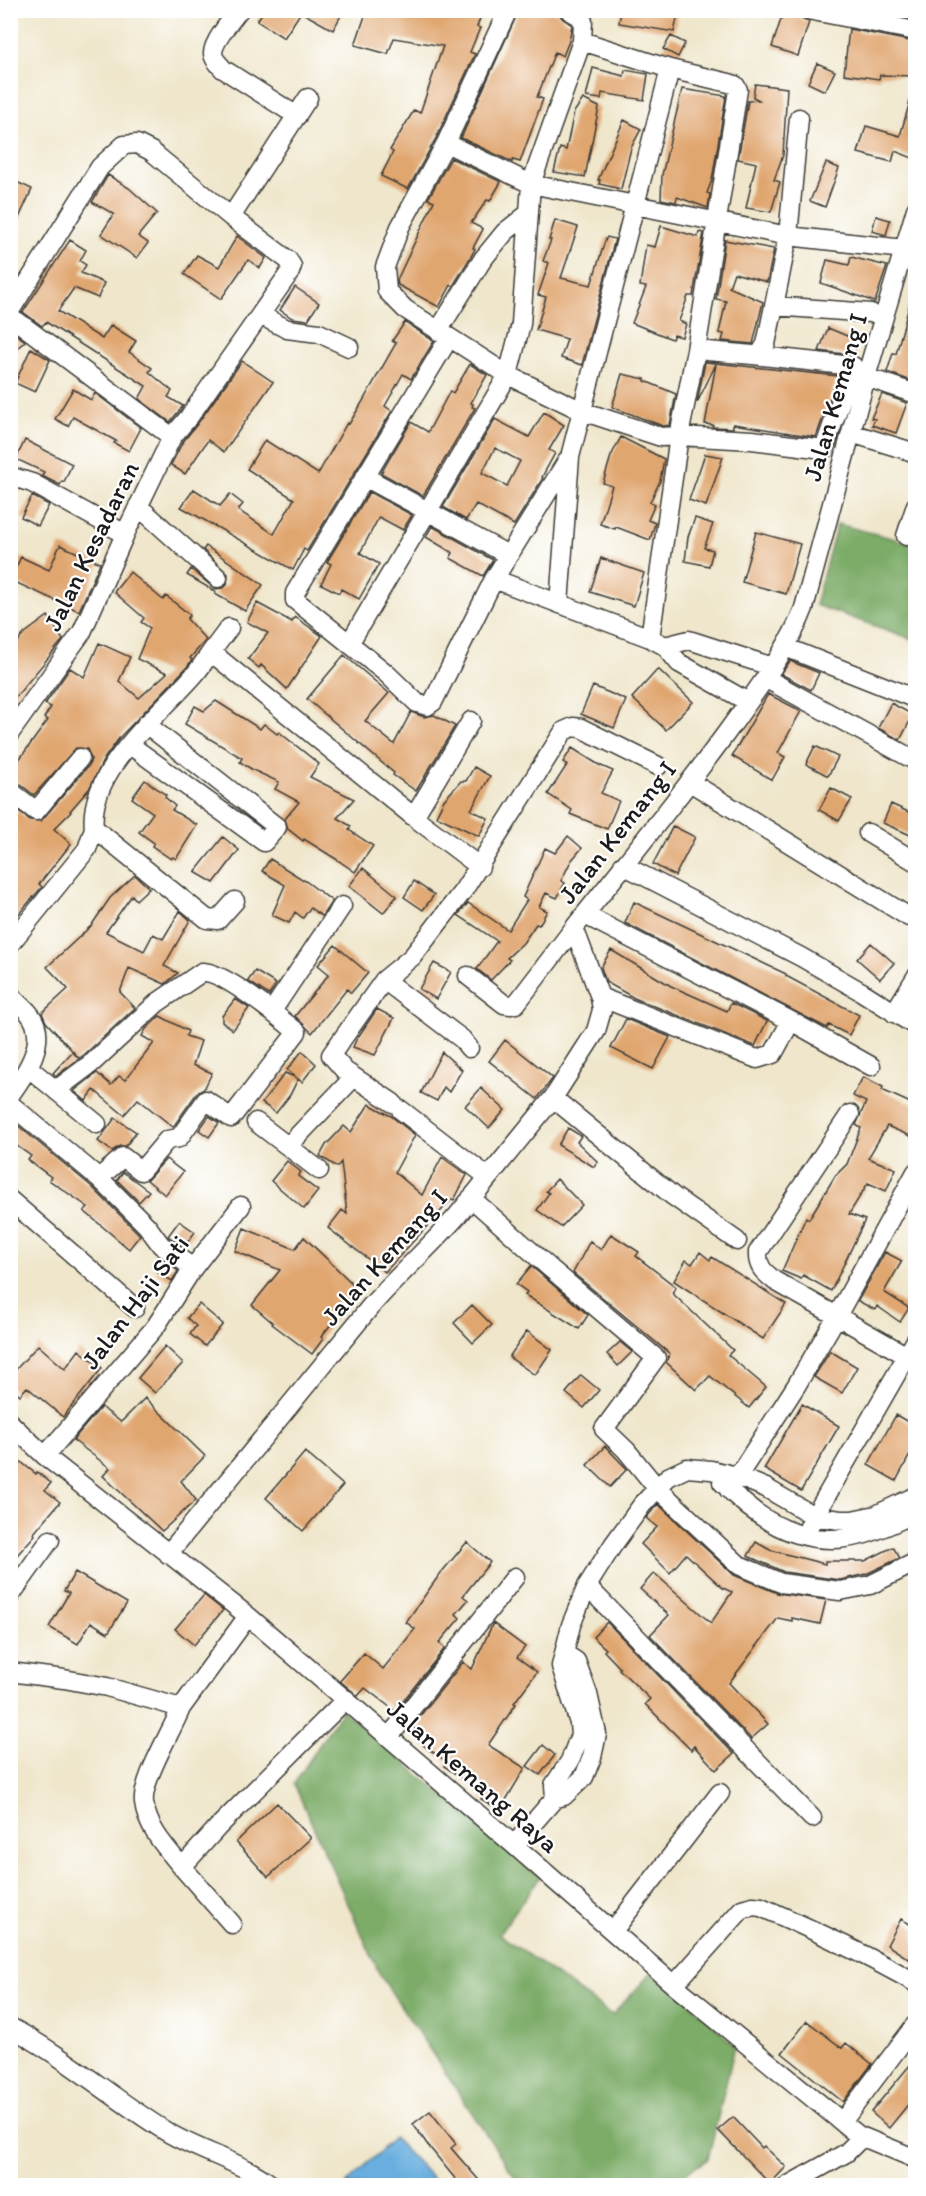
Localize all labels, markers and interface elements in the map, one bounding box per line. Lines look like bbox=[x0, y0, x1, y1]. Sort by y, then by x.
street label: Jalan Kemang I bbox=[796, 309, 874, 485]
street label: Jalan Kesadaran bbox=[36, 456, 146, 636]
street label: Jalan Kemang I bbox=[551, 754, 683, 910]
street label: Jalan Kemang I bbox=[314, 1182, 454, 1332]
street label: Jalan Haji Sati bbox=[74, 1229, 196, 1375]
street label: Jalan Kemang Raya bbox=[380, 1692, 566, 1860]

